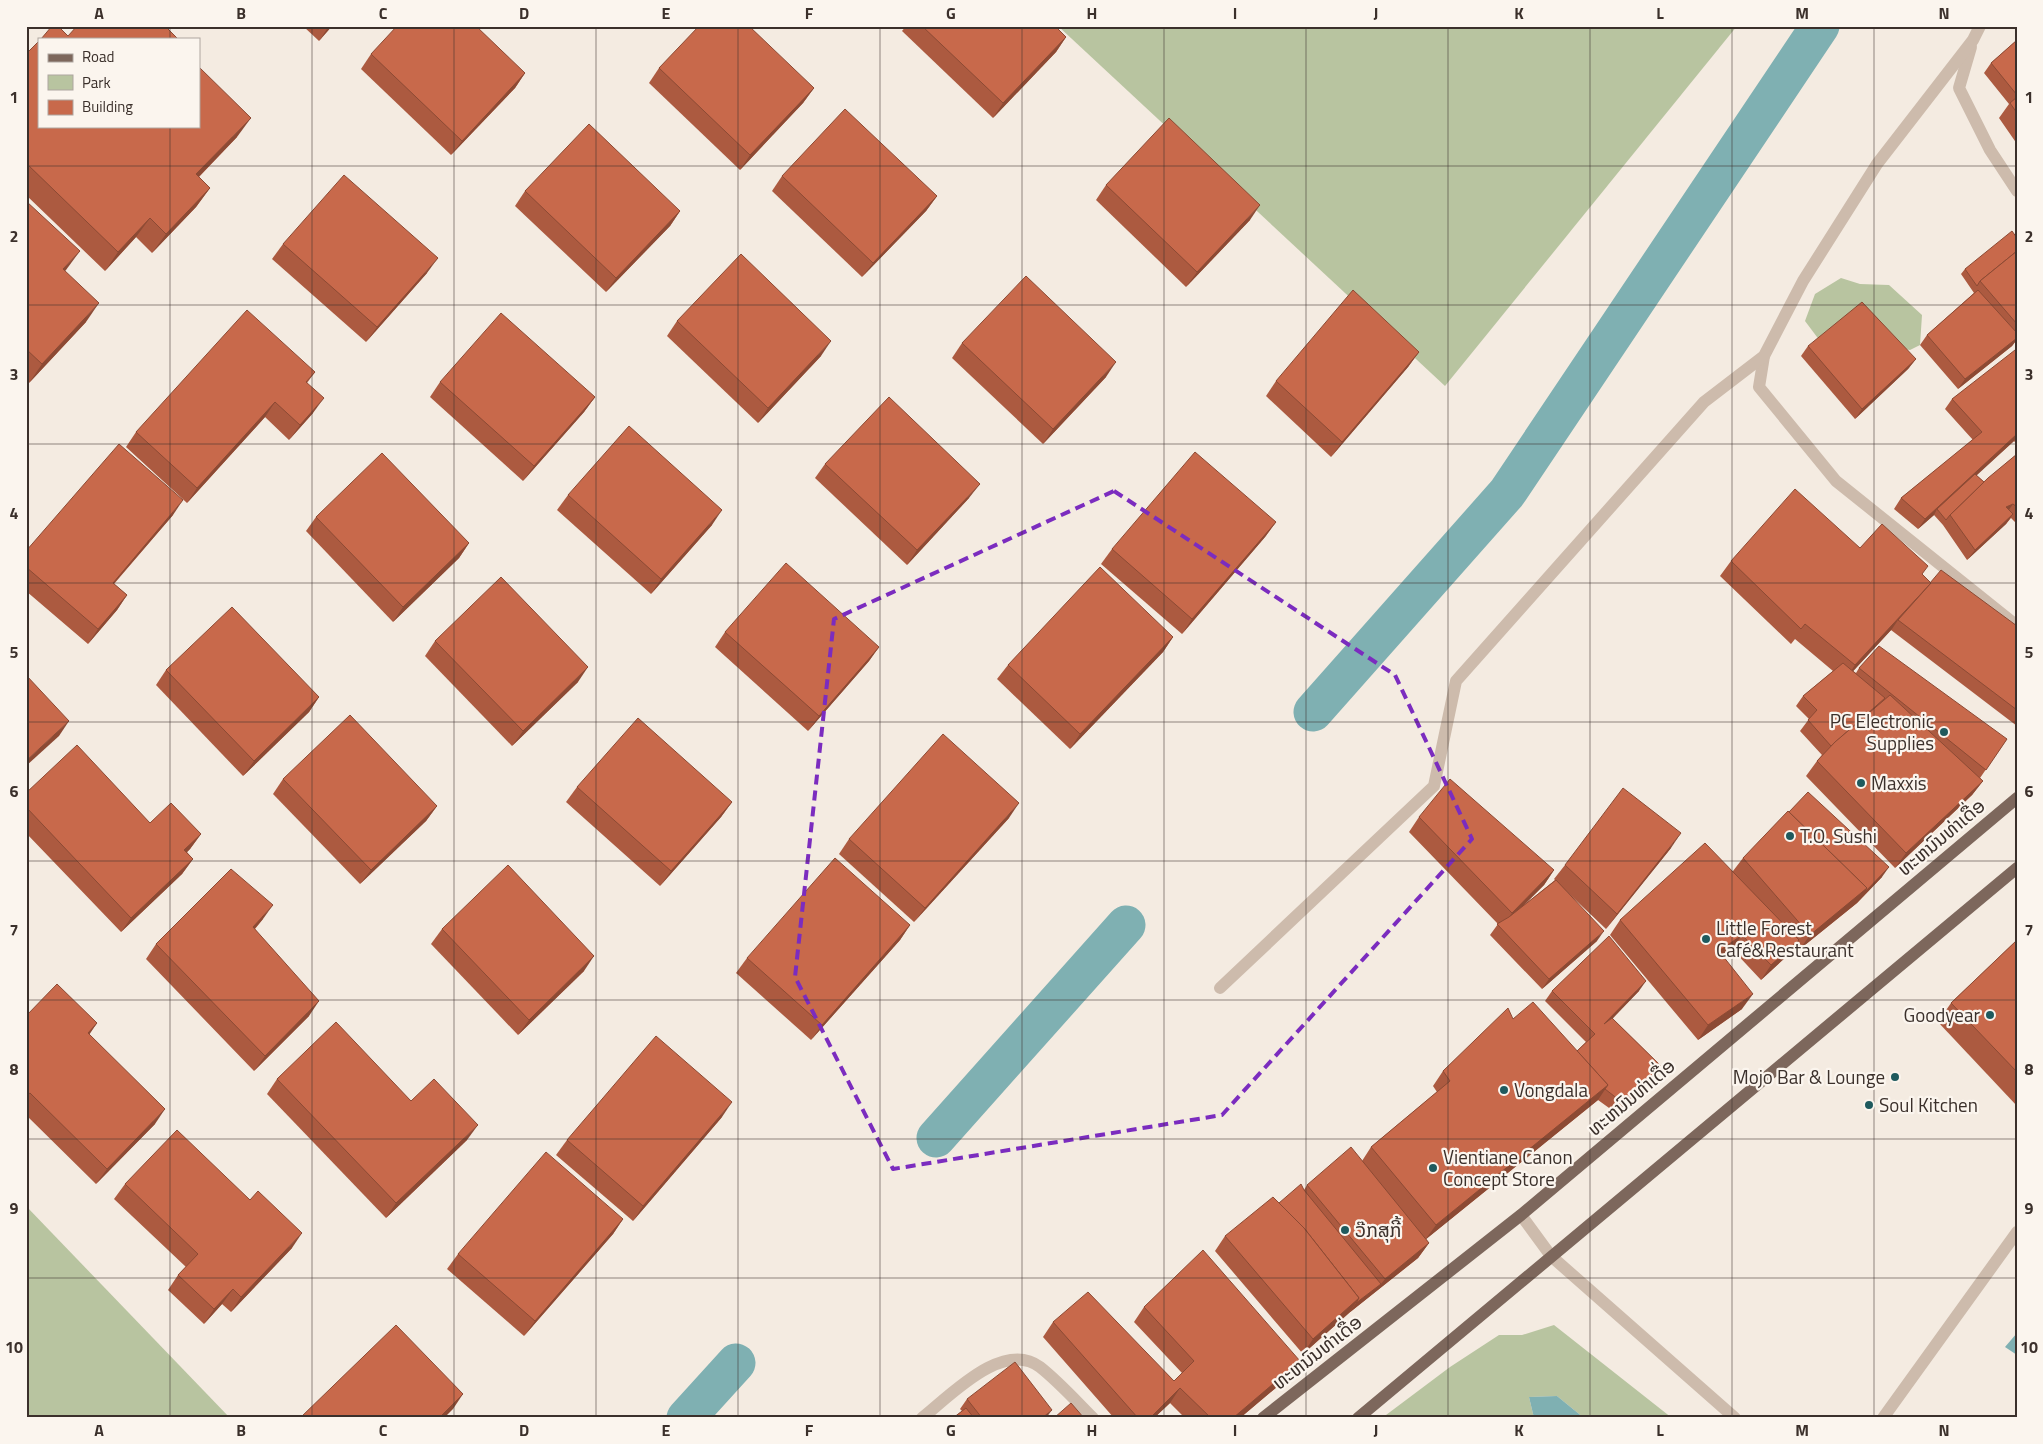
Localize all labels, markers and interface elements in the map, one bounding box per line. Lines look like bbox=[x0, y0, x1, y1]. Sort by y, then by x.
text: A bbox=[94, 1, 104, 25]
text: B bbox=[236, 1, 246, 25]
text: C bbox=[379, 1, 388, 25]
text: D bbox=[519, 1, 529, 25]
text: E bbox=[662, 1, 671, 25]
text: F bbox=[805, 1, 814, 25]
text: G bbox=[946, 1, 956, 25]
text: H bbox=[1087, 1, 1097, 25]
text: I bbox=[1233, 1, 1237, 25]
text: J bbox=[1374, 1, 1378, 25]
text: K bbox=[1514, 1, 1524, 25]
text: L bbox=[1656, 1, 1664, 25]
text: M bbox=[1795, 1, 1809, 25]
text: N bbox=[1938, 1, 1950, 25]
legend bbox=[38, 38, 200, 128]
text: Road bbox=[82, 45, 114, 68]
text: Park bbox=[82, 71, 111, 94]
text: 1 bbox=[10, 85, 18, 109]
text: 1 bbox=[2025, 85, 2033, 109]
text: Building bbox=[82, 95, 133, 118]
text: 2 bbox=[10, 224, 18, 248]
text: 2 bbox=[2025, 224, 2033, 248]
text: 3 bbox=[10, 362, 18, 386]
text: 3 bbox=[2025, 362, 2033, 386]
text: 4 bbox=[10, 501, 19, 525]
text: 4 bbox=[2025, 501, 2034, 525]
text: 5 bbox=[10, 640, 19, 664]
text: 5 bbox=[2025, 640, 2034, 664]
place label: PC Electronic Supplies bbox=[1830, 706, 1934, 757]
marker: PC Electronic Supplies bbox=[1938, 726, 1950, 738]
place label: Maxxis bbox=[1871, 768, 1927, 797]
marker: Maxxis bbox=[1855, 777, 1867, 789]
text: 6 bbox=[10, 779, 19, 803]
text: 6 bbox=[2025, 779, 2034, 803]
street label: ທະຫນົນທ່າເດື່ອ bbox=[1890, 791, 1991, 882]
place label: T.O. Sushi bbox=[1800, 821, 1877, 850]
marker: T.O. Sushi bbox=[1784, 830, 1796, 842]
place label: Little Forest Café&Restaurant bbox=[1716, 913, 1854, 964]
text: 7 bbox=[10, 918, 18, 942]
text: 7 bbox=[2025, 918, 2033, 942]
marker: Little Forest Café&Restaurant bbox=[1700, 933, 1712, 945]
place label: Goodyear bbox=[1903, 1000, 1980, 1029]
marker: Goodyear bbox=[1984, 1009, 1996, 1021]
street label: ທະຫນົນທ່າເດື່ອ bbox=[1580, 1051, 1681, 1142]
text: 8 bbox=[10, 1057, 19, 1081]
text: 8 bbox=[2025, 1057, 2034, 1081]
place label: Mojo Bar & Lounge bbox=[1733, 1062, 1885, 1091]
marker: Mojo Bar & Lounge bbox=[1889, 1071, 1901, 1083]
place label: Vongdala bbox=[1514, 1075, 1588, 1104]
marker: Vongdala bbox=[1498, 1084, 1510, 1096]
place label: Soul Kitchen bbox=[1879, 1090, 1978, 1119]
marker: Soul Kitchen bbox=[1863, 1099, 1875, 1111]
place label: Vientiane Canon Concept Store bbox=[1443, 1142, 1573, 1193]
marker: Vientiane Canon Concept Store bbox=[1427, 1162, 1439, 1174]
text: 9 bbox=[10, 1196, 19, 1220]
text: 9 bbox=[2025, 1196, 2034, 1220]
place label: ວ໊ກສຸກີ້ bbox=[1355, 1215, 1402, 1244]
marker: ວ໊ກສຸກີ້ bbox=[1339, 1224, 1351, 1236]
street label: ທະຫນົນທ່າເດື່ອ bbox=[1266, 1307, 1368, 1396]
text: 10 bbox=[5, 1335, 23, 1359]
text: 10 bbox=[2020, 1335, 2038, 1359]
text: A bbox=[94, 1418, 104, 1442]
text: B bbox=[236, 1418, 246, 1442]
text: C bbox=[379, 1418, 388, 1442]
text: D bbox=[519, 1418, 529, 1442]
text: E bbox=[662, 1418, 671, 1442]
text: F bbox=[805, 1418, 814, 1442]
text: G bbox=[946, 1418, 956, 1442]
text: H bbox=[1087, 1418, 1097, 1442]
text: I bbox=[1233, 1418, 1237, 1442]
text: J bbox=[1374, 1418, 1378, 1442]
text: K bbox=[1514, 1418, 1524, 1442]
text: L bbox=[1656, 1418, 1664, 1442]
text: M bbox=[1795, 1418, 1809, 1442]
text: N bbox=[1938, 1418, 1950, 1442]

